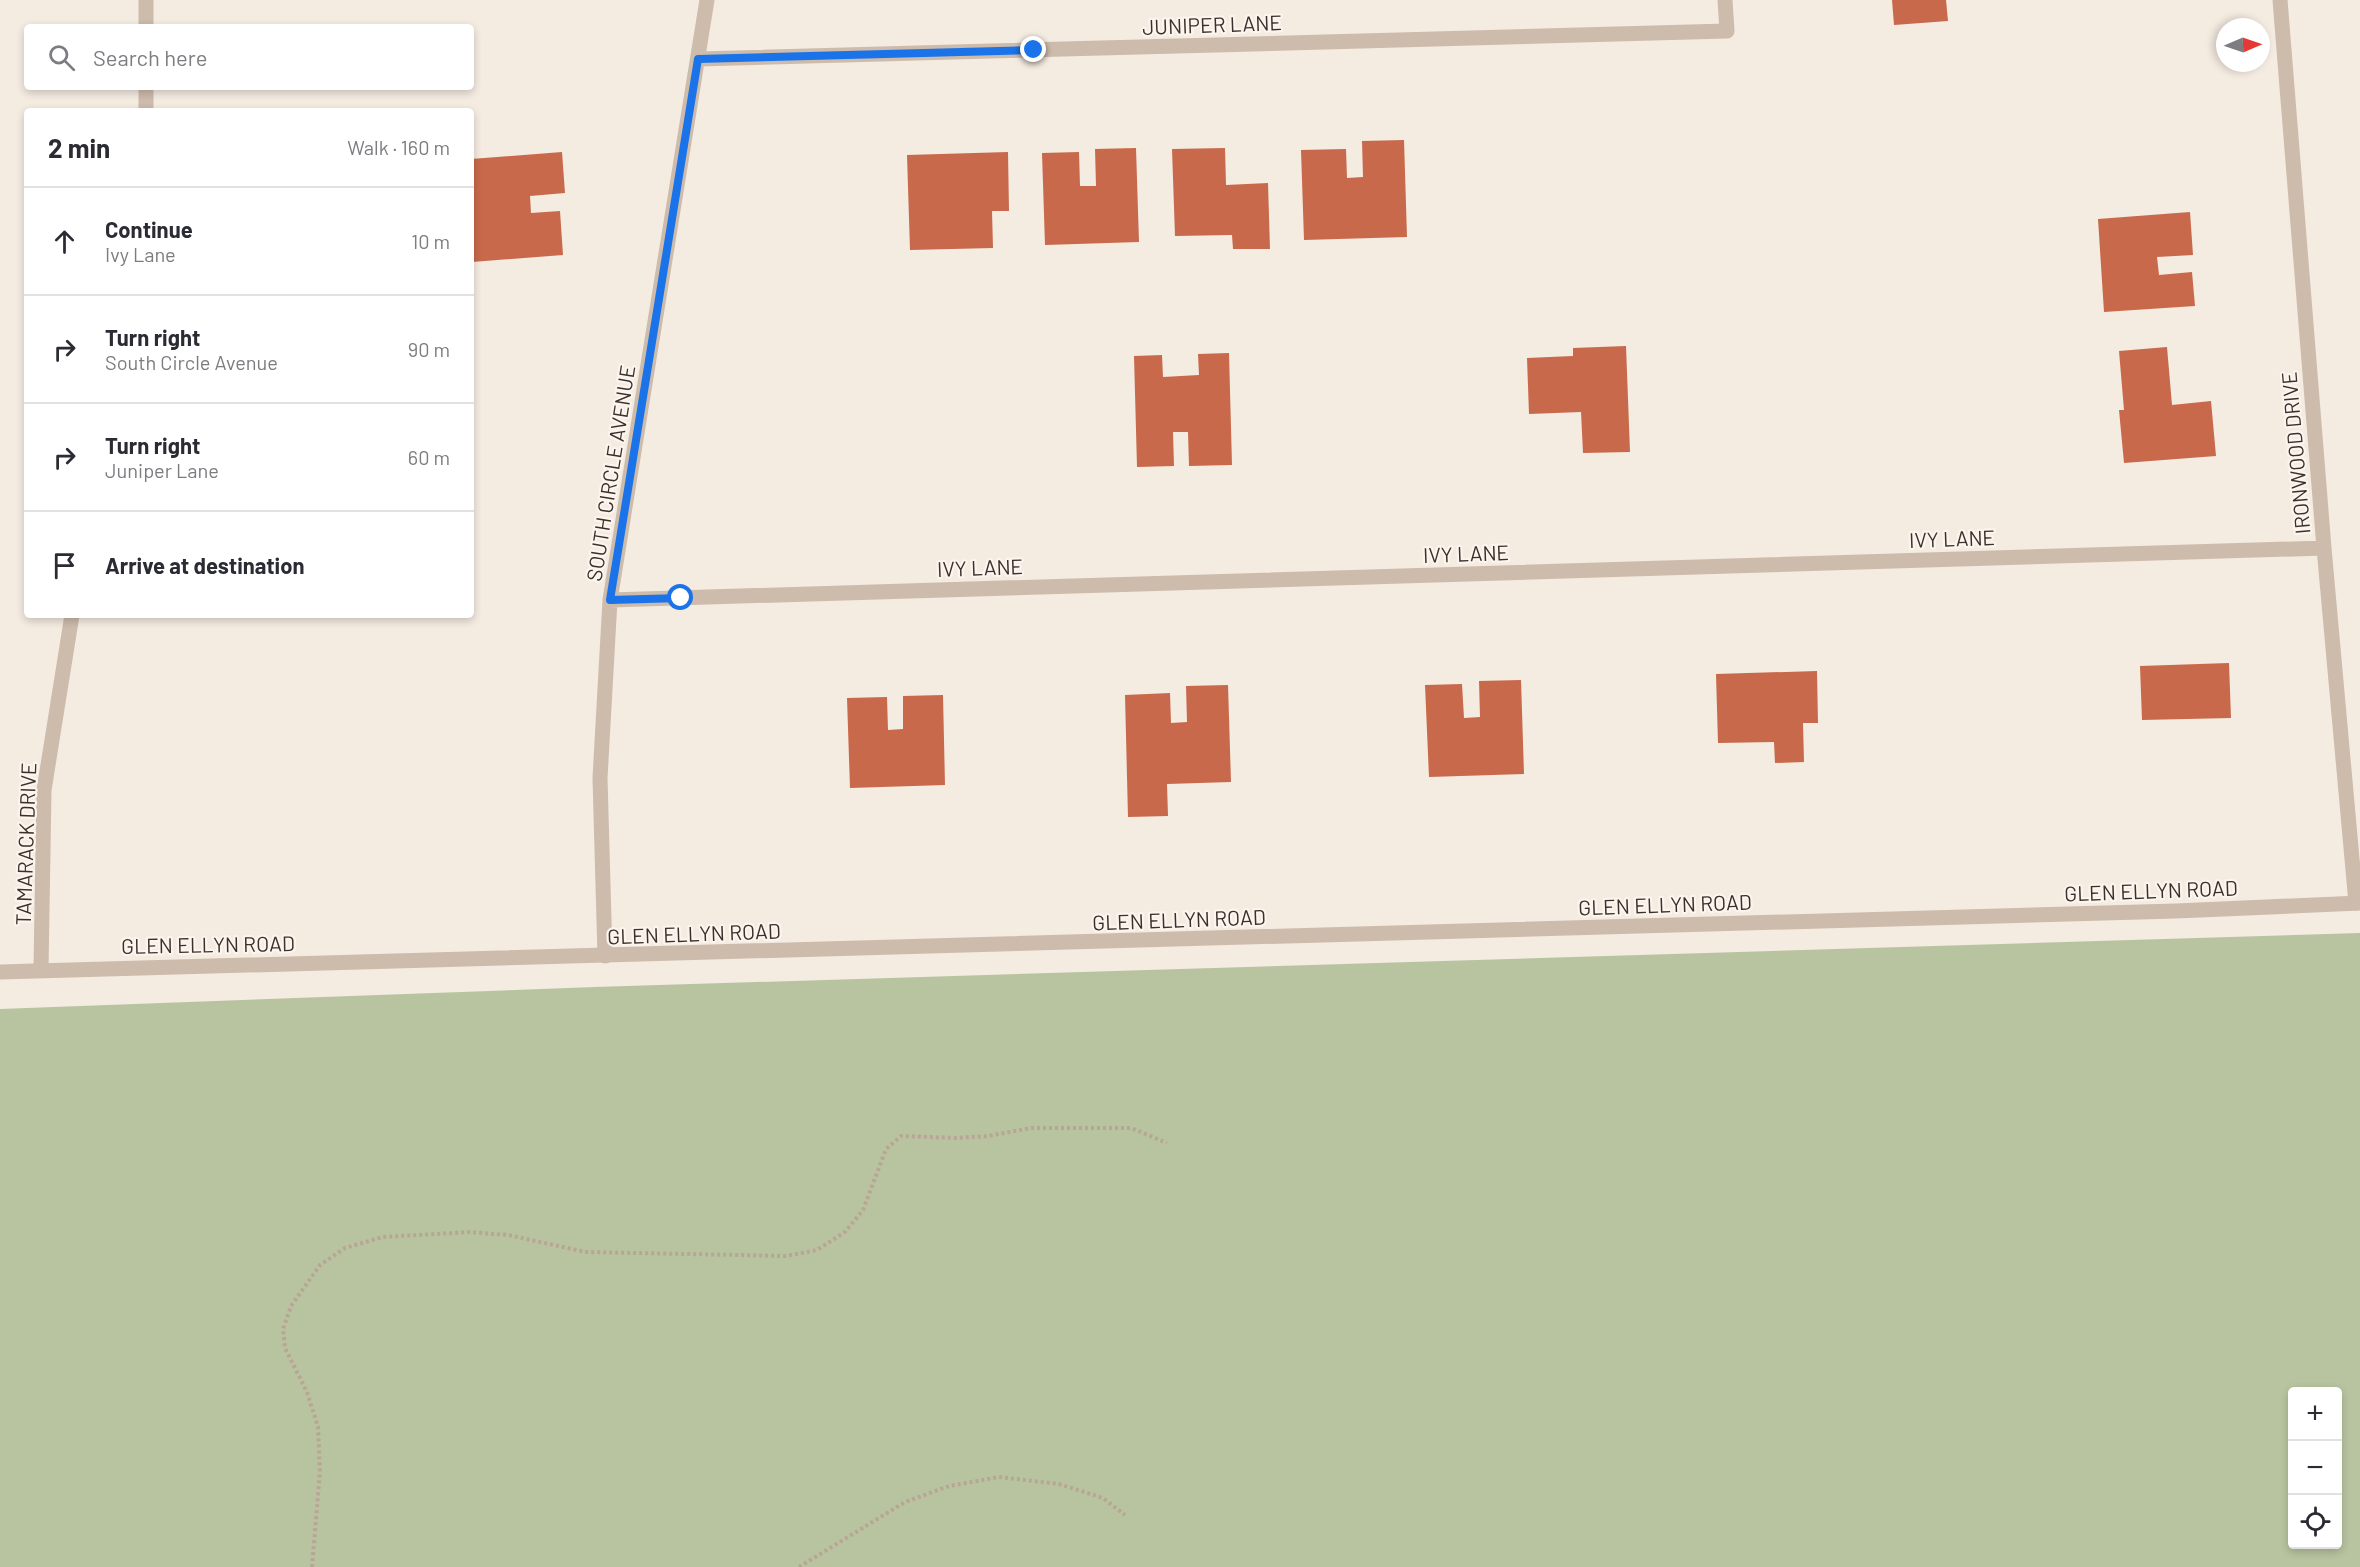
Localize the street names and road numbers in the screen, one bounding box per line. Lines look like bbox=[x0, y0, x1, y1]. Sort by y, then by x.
street label: JUNIPER LANE bbox=[1142, 9, 1282, 39]
street label: SOUTH CIRCLE AVENUE bbox=[581, 363, 639, 583]
street label: IRONWOOD DRIVE bbox=[2275, 371, 2315, 535]
street label: IVY LANE bbox=[1909, 524, 1995, 552]
street label: IVY LANE bbox=[1423, 539, 1509, 567]
street label: IVY LANE bbox=[937, 553, 1023, 581]
street label: TAMARACK DRIVE bbox=[10, 762, 40, 926]
street label: GLEN ELLYN ROAD bbox=[2064, 874, 2238, 906]
street label: GLEN ELLYN ROAD bbox=[1578, 888, 1752, 920]
street label: GLEN ELLYN ROAD bbox=[1092, 903, 1266, 935]
street label: GLEN ELLYN ROAD bbox=[607, 917, 781, 949]
street label: GLEN ELLYN ROAD bbox=[121, 930, 295, 958]

